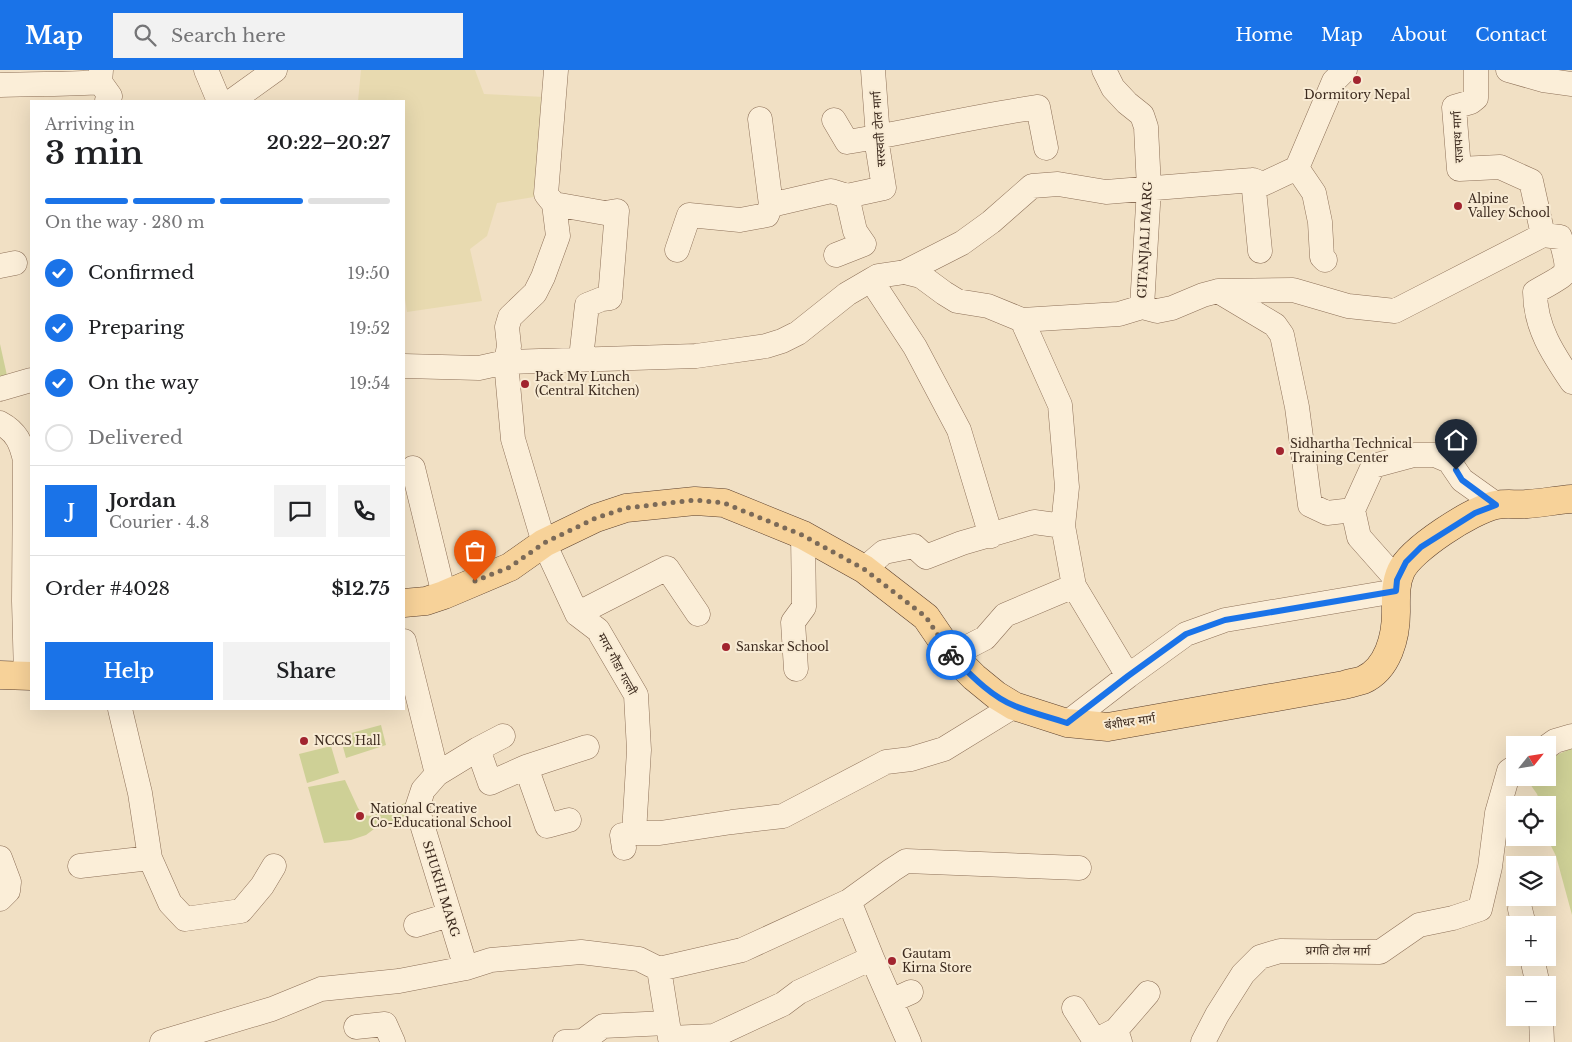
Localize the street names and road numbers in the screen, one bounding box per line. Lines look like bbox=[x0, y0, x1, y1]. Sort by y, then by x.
street label: सरस्वती टोल मार्ग bbox=[868, 90, 889, 167]
street label: राजपथ मार्ग bbox=[1449, 110, 1466, 163]
street label: GITANJALI MARG bbox=[1134, 180, 1155, 299]
street label: मगर गौडा गल्ली bbox=[594, 630, 641, 698]
street label: बंशीधर मार्ग bbox=[1104, 710, 1157, 732]
street label: SHUKHI MARG bbox=[420, 839, 463, 939]
street label: प्रगति टोल मार्ग bbox=[1305, 942, 1372, 959]

